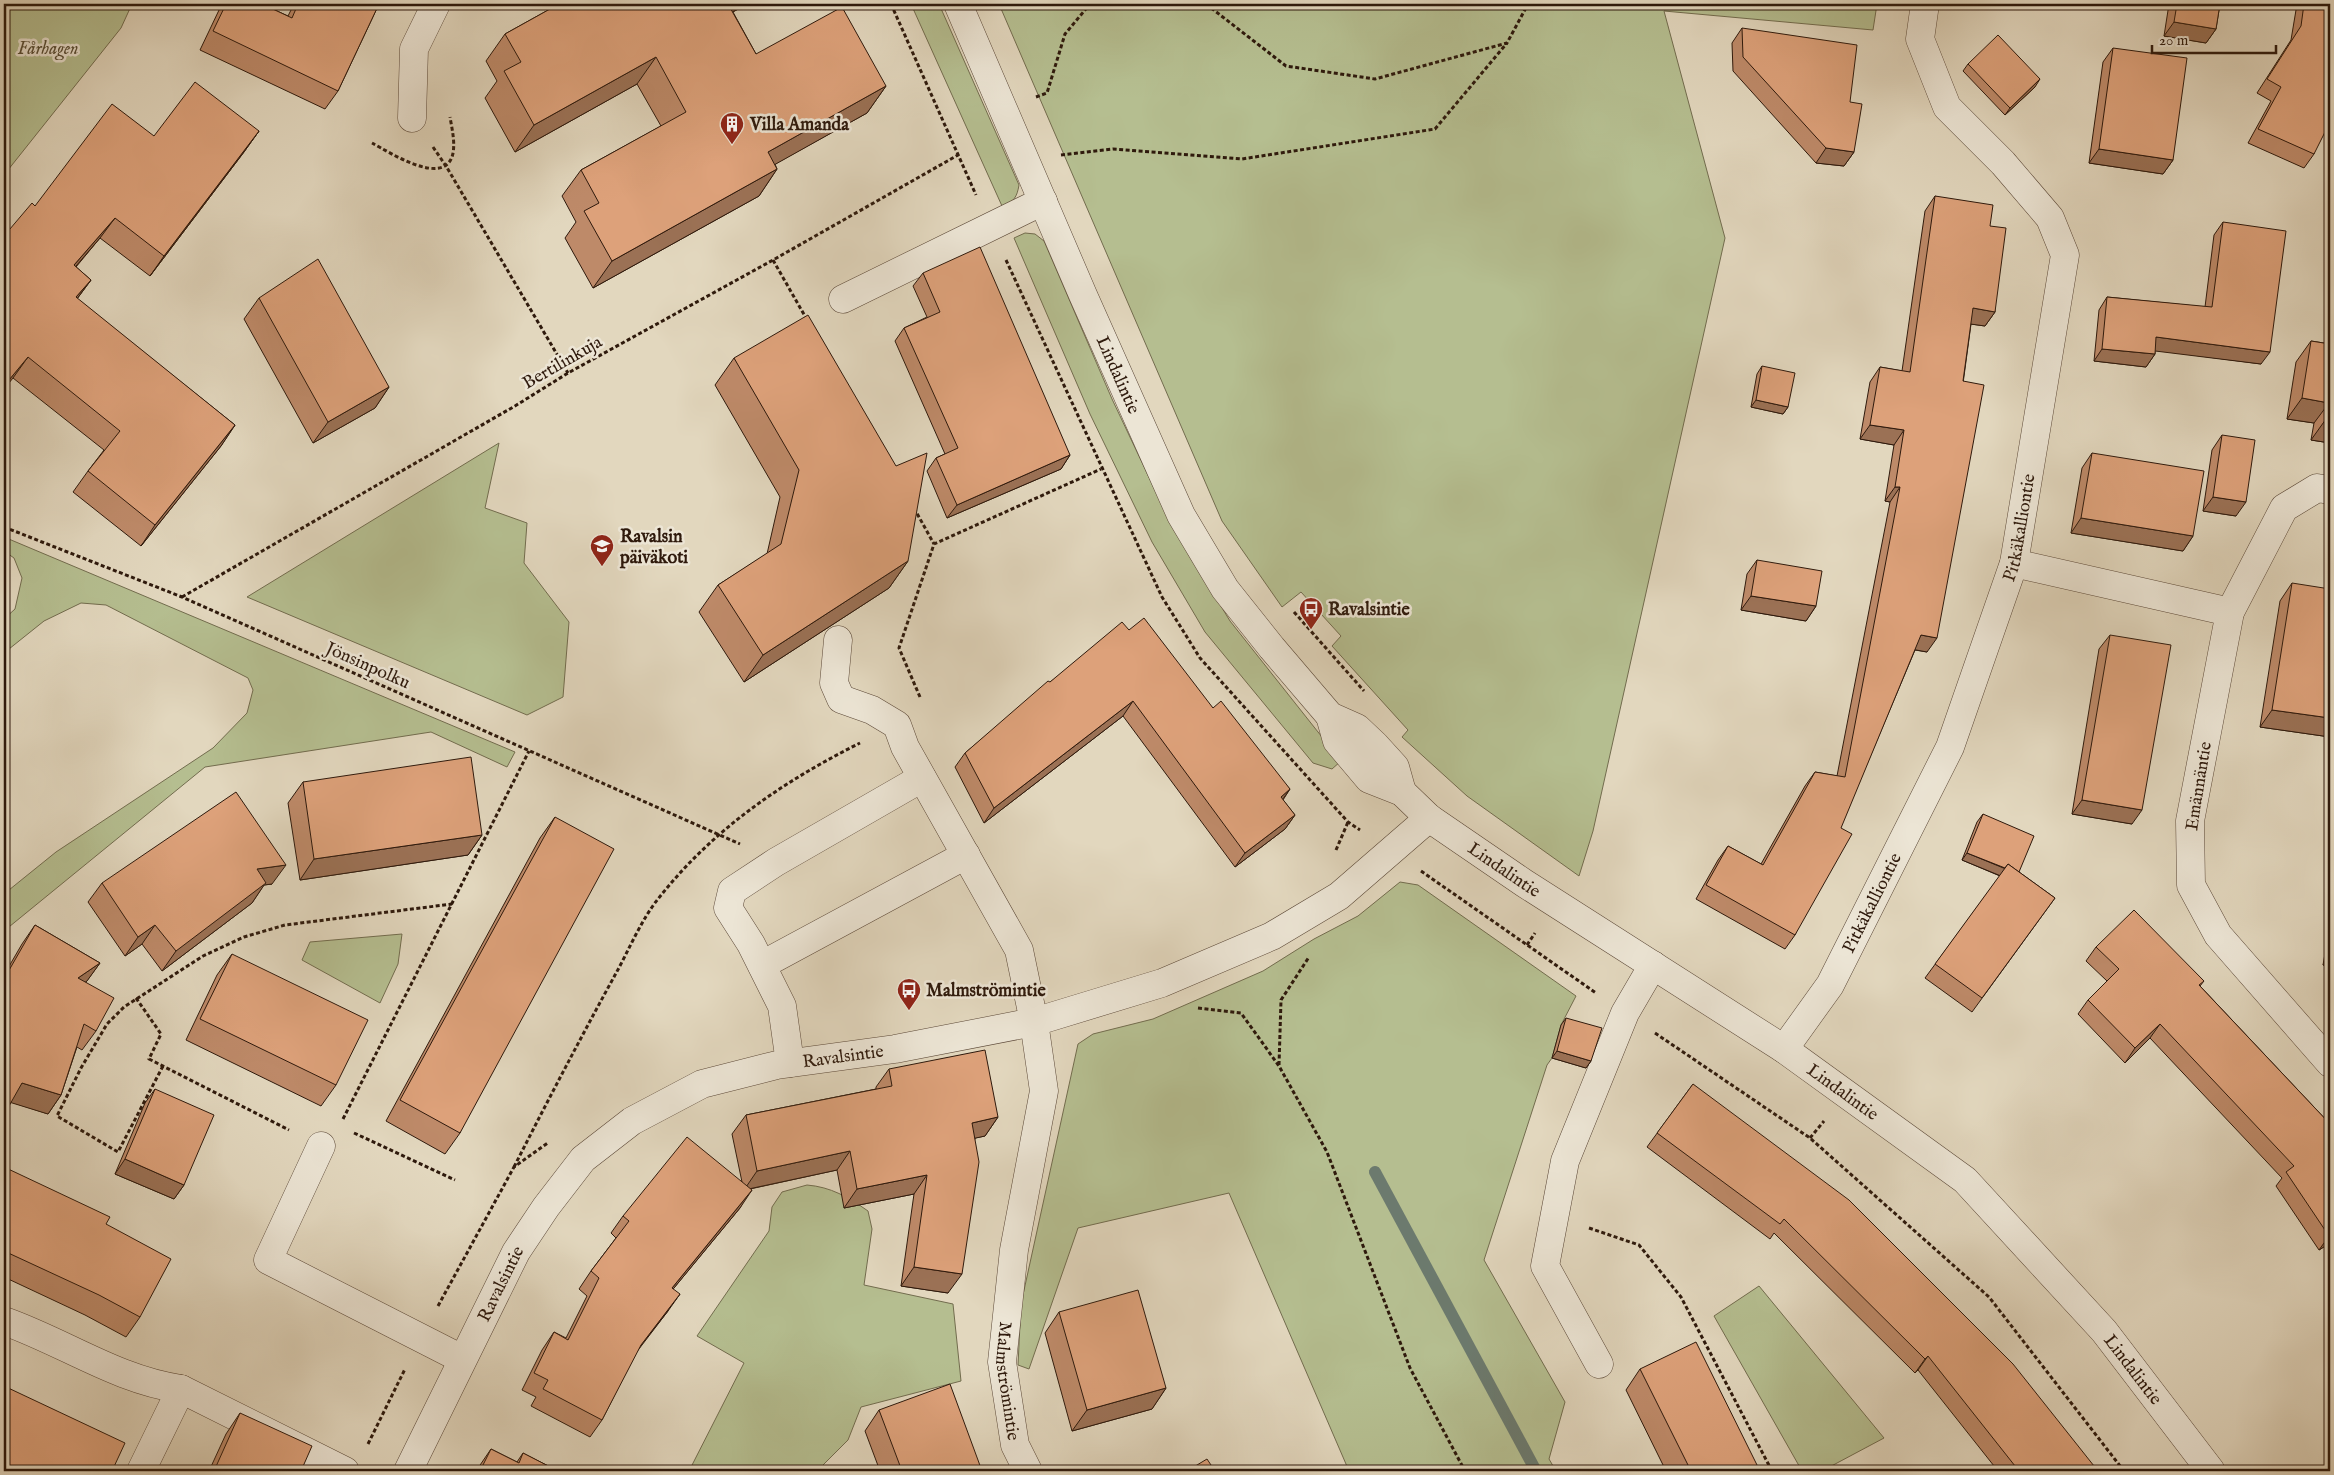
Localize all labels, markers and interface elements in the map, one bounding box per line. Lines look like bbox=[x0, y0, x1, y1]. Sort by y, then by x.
scale bar bbox=[2152, 22, 2275, 54]
text: 20 m bbox=[2159, 31, 2189, 50]
park label: Fårhagen bbox=[18, 38, 78, 61]
building icon: Villa Amanda bbox=[719, 111, 745, 145]
place label: Villa Amanda bbox=[749, 114, 850, 137]
street label: Bertilinkuja bbox=[519, 331, 607, 395]
street label: Lindalintie bbox=[1090, 333, 1145, 418]
street label: Pitkäkalliontie bbox=[1998, 472, 2042, 585]
place label: Ravalsin päiväkoti bbox=[619, 526, 688, 570]
school or university icon: Ravalsin päiväkoti bbox=[589, 533, 615, 567]
bus stop icon: Ravalsintie bbox=[1298, 596, 1324, 630]
place label: Ravalsintie bbox=[1328, 599, 1410, 622]
street label: Jönsinpolku bbox=[320, 637, 413, 695]
street label: Emännäntie bbox=[2181, 740, 2218, 832]
street label: Lindalintie bbox=[1463, 838, 1544, 904]
street label: Pitkäkalliontie bbox=[1838, 849, 1908, 957]
bus stop icon: Malmströmintie bbox=[896, 977, 922, 1011]
place label: Malmströmintie bbox=[926, 980, 1047, 1003]
street label: Ravalsintie bbox=[801, 1041, 885, 1074]
street label: Lindalintie bbox=[1802, 1059, 1883, 1127]
street label: Ravalsintie bbox=[473, 1242, 530, 1326]
street label: Malmströmintie bbox=[989, 1320, 1024, 1442]
street label: Lindalintie bbox=[2098, 1330, 2166, 1410]

